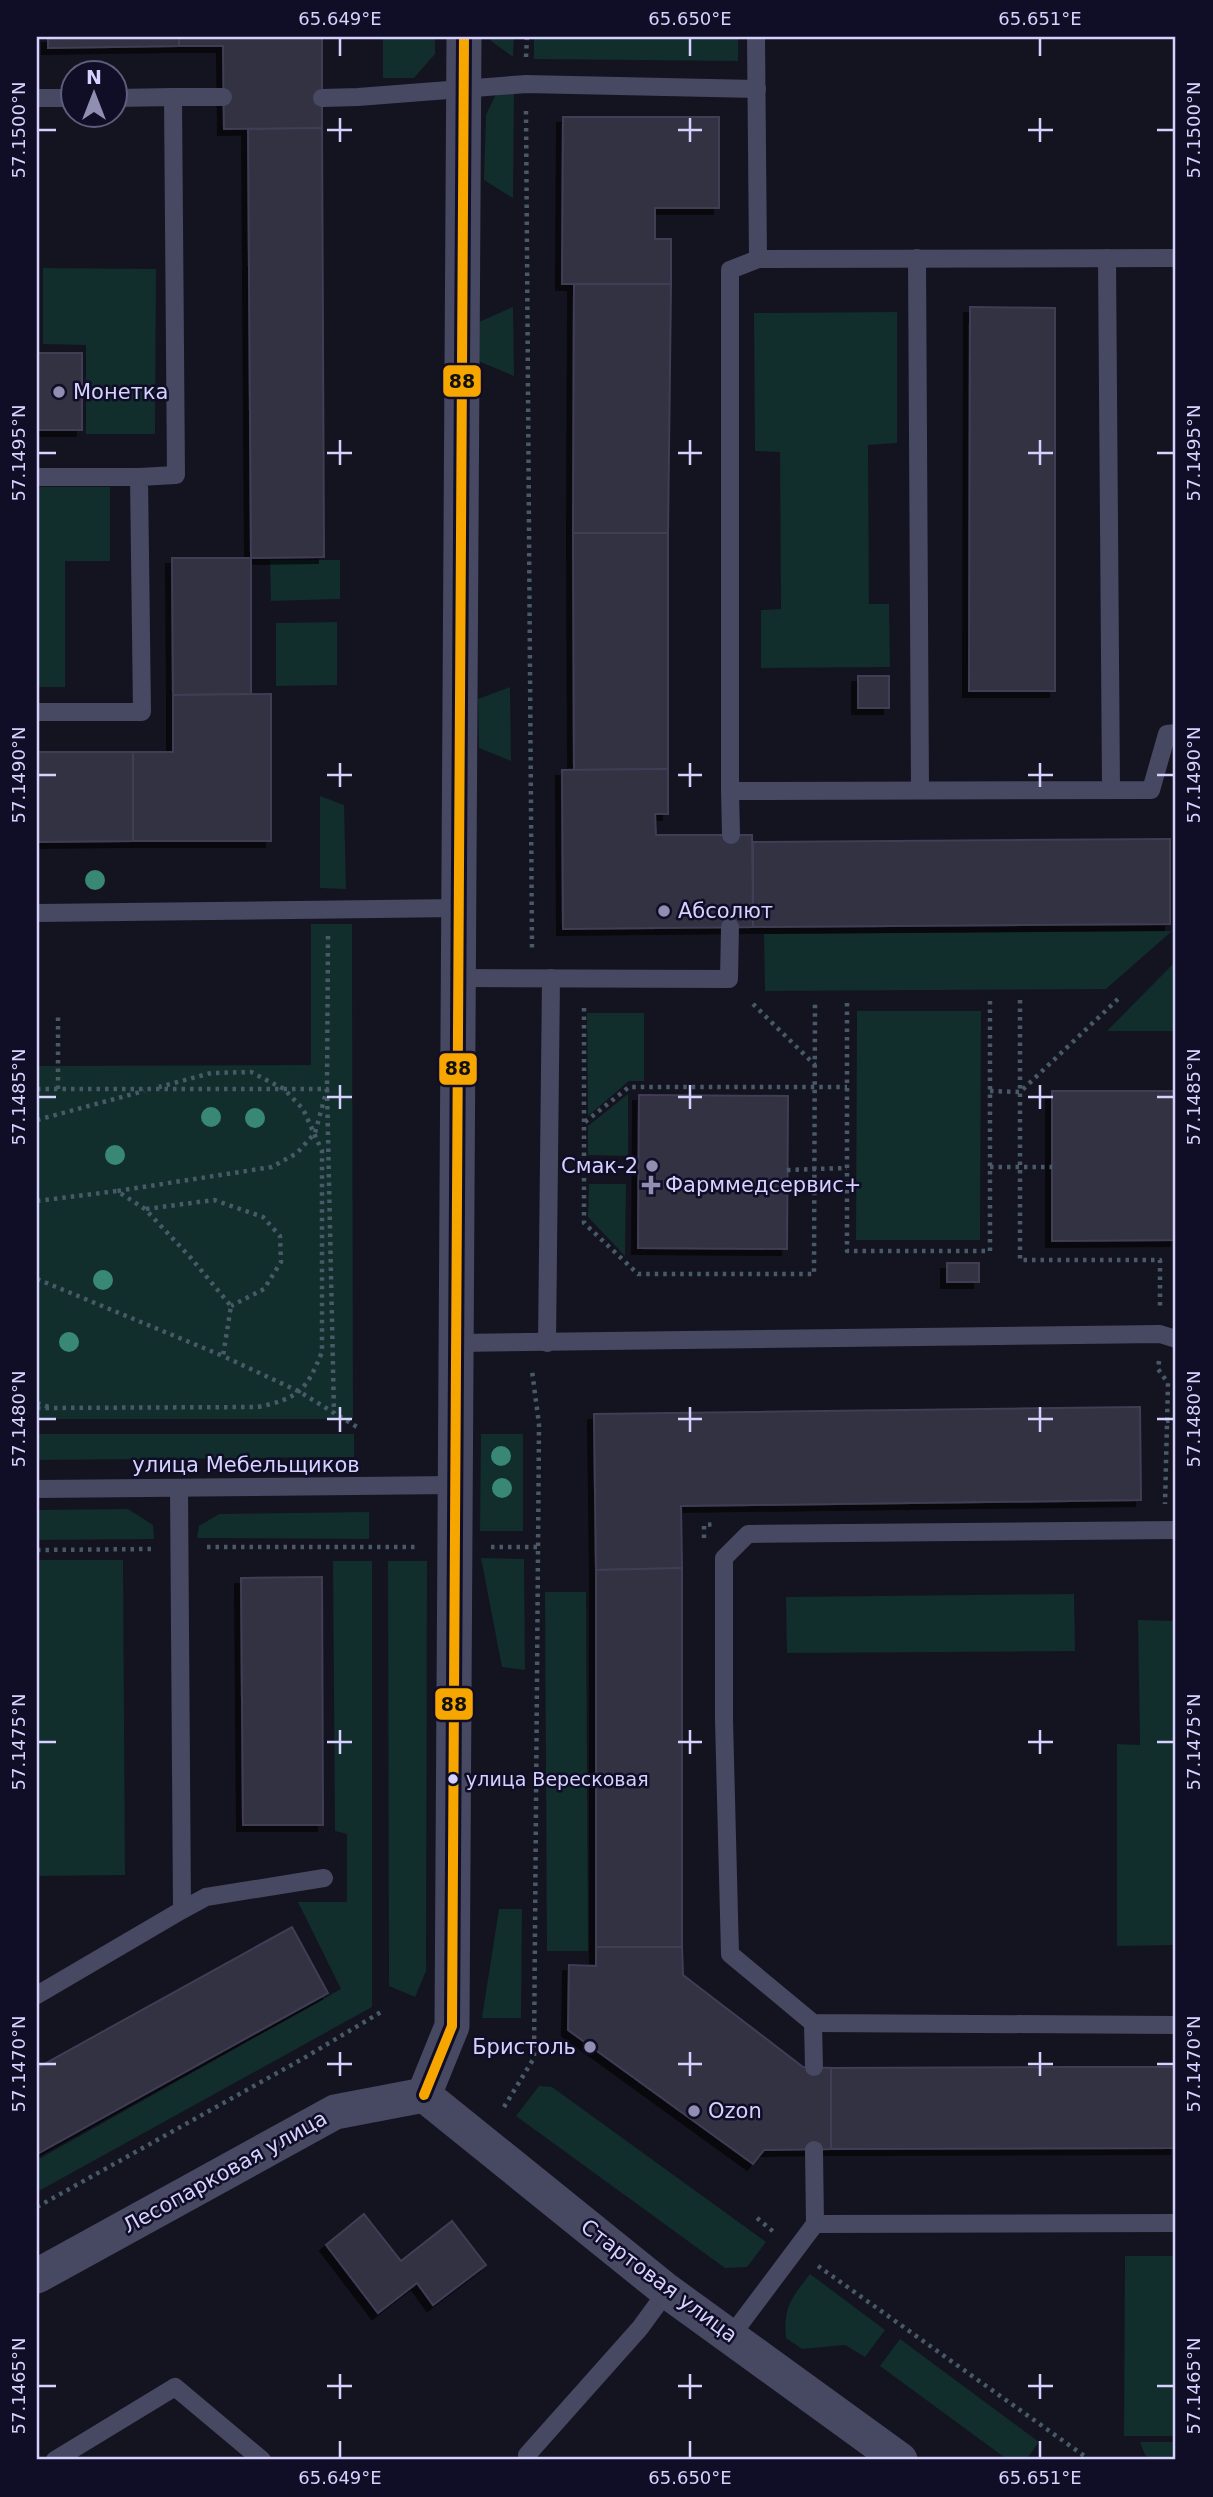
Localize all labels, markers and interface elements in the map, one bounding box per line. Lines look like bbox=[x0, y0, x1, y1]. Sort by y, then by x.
text: 65.649°E bbox=[298, 8, 382, 29]
text: 65.650°E bbox=[648, 8, 732, 29]
text: 65.651°E bbox=[998, 8, 1082, 29]
north arrow bbox=[60, 60, 130, 130]
text: N bbox=[86, 66, 102, 88]
text: 57.1500°N bbox=[8, 82, 29, 178]
text: 57.1500°N bbox=[1183, 82, 1204, 178]
line badge: 88 bbox=[442, 364, 482, 398]
text: 88 bbox=[449, 370, 475, 392]
place label: Монетка bbox=[73, 380, 168, 404]
marker: Монетка bbox=[51, 384, 67, 400]
text: 57.1495°N bbox=[8, 405, 29, 501]
text: 57.1495°N bbox=[1183, 405, 1204, 501]
text: 57.1490°N bbox=[8, 727, 29, 823]
text: 57.1490°N bbox=[1183, 727, 1204, 823]
place label: Абсолют bbox=[678, 899, 773, 923]
marker: Абсолют bbox=[656, 903, 672, 919]
text: 57.1485°N bbox=[8, 1049, 29, 1145]
text: 57.1485°N bbox=[1183, 1049, 1204, 1145]
line badge: 88 bbox=[438, 1052, 478, 1086]
text: 88 bbox=[445, 1057, 471, 1079]
place label: Смак-2 bbox=[561, 1154, 638, 1178]
marker: Смак-2 bbox=[644, 1158, 660, 1174]
place label: Фарммедсервис+ bbox=[665, 1173, 861, 1197]
marker: Фарммедсервис+ bbox=[643, 1177, 659, 1193]
text: 57.1480°N bbox=[8, 1371, 29, 1467]
text: 57.1480°N bbox=[1183, 1371, 1204, 1467]
street label: улица Мебельщиков bbox=[132, 1453, 360, 1477]
line badge: 88 bbox=[434, 1687, 474, 1721]
text: 88 bbox=[441, 1693, 467, 1715]
text: 57.1475°N bbox=[8, 1694, 29, 1790]
text: 57.1475°N bbox=[1183, 1694, 1204, 1790]
place label: улица Вересковая bbox=[466, 1768, 649, 1790]
marker: улица Вересковая bbox=[446, 1772, 460, 1786]
text: 57.1470°N bbox=[8, 2016, 29, 2112]
text: 57.1470°N bbox=[1183, 2016, 1204, 2112]
place label: Бристоль bbox=[472, 2035, 576, 2059]
marker: Бристоль bbox=[582, 2039, 598, 2055]
place label: Ozon bbox=[708, 2099, 762, 2123]
marker: Ozon bbox=[686, 2103, 702, 2119]
street label: Лесопарковая улица bbox=[119, 2106, 331, 2238]
street label: Стартовая улица bbox=[576, 2214, 742, 2348]
text: 57.1465°N bbox=[8, 2338, 29, 2434]
text: 57.1465°N bbox=[1183, 2338, 1204, 2434]
text: 65.649°E bbox=[298, 2467, 382, 2488]
text: 65.650°E bbox=[648, 2467, 732, 2488]
text: 65.651°E bbox=[998, 2467, 1082, 2488]

